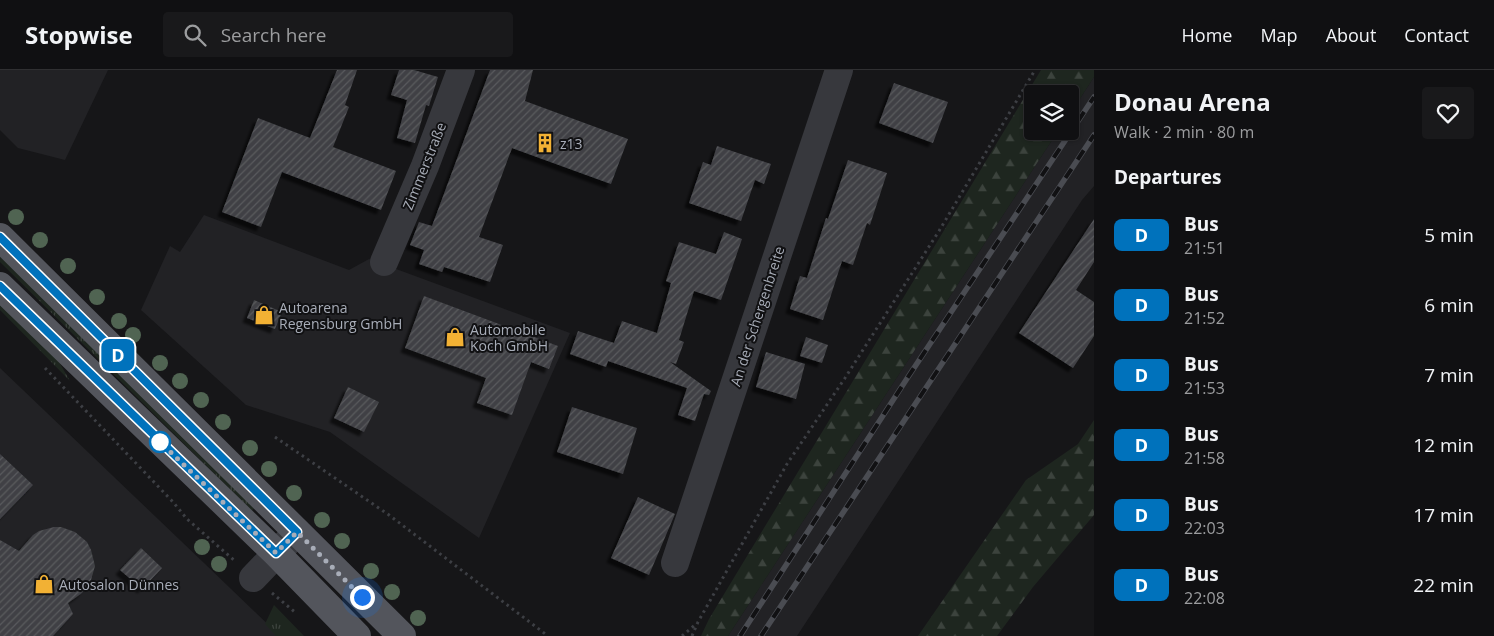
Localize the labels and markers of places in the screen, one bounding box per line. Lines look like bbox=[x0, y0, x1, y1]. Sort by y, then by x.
building icon: z13 bbox=[534, 132, 556, 154]
place label: z13 bbox=[560, 134, 583, 153]
place label: Autoarena Regensburg GmbH bbox=[279, 298, 402, 333]
shop icon: Autoarena Regensburg GmbH bbox=[253, 304, 275, 326]
place label: Automobile Koch GmbH bbox=[470, 320, 548, 355]
shop icon: Automobile Koch GmbH bbox=[444, 326, 466, 348]
unlabelled marker bbox=[149, 431, 171, 453]
shop icon: Autosalon Dünnes bbox=[33, 573, 55, 595]
place label: Autosalon Dünnes bbox=[59, 575, 179, 594]

